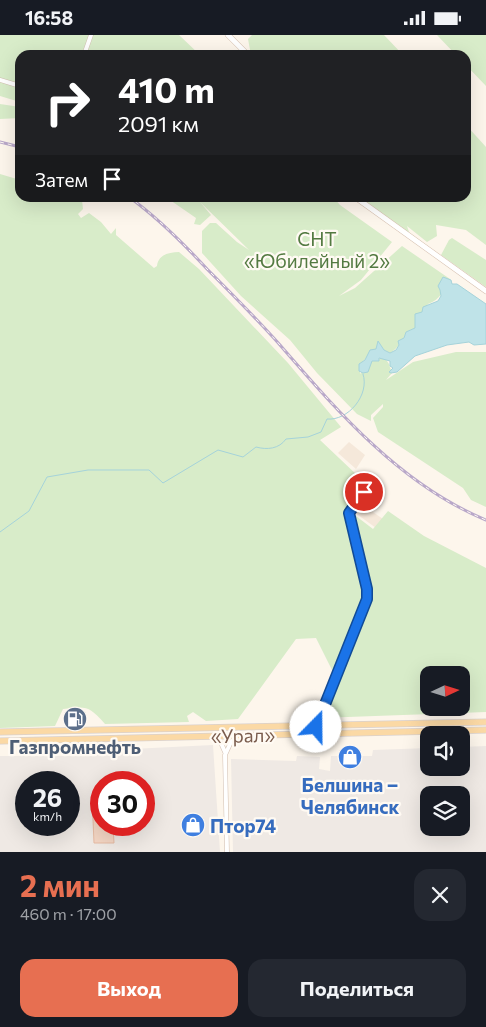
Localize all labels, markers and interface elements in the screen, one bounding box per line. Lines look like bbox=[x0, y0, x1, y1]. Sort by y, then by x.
text: 16:58 bbox=[25, 6, 73, 29]
text: 410 m bbox=[118, 67, 215, 110]
icon: right bbox=[35, 70, 100, 135]
text: 2091 км bbox=[118, 110, 199, 137]
icon: arrive bbox=[98, 165, 126, 193]
text: Затем bbox=[35, 168, 88, 191]
park label: СНТ «Юбилейный 2» bbox=[244, 227, 390, 272]
pin bbox=[343, 471, 385, 513]
icon: arrive bbox=[350, 478, 378, 506]
north arrow bbox=[420, 666, 470, 716]
map controls bbox=[420, 666, 470, 836]
position arrow bbox=[289, 700, 341, 752]
fuel station icon: Газпромнефть bbox=[62, 706, 88, 732]
street label: «Урал» bbox=[211, 723, 276, 747]
button: sound bbox=[420, 726, 470, 776]
place label: Газпромнефть bbox=[9, 735, 141, 758]
shop icon: Белшина – Челябинск bbox=[337, 744, 363, 770]
speed limit sign: 30 bbox=[90, 771, 155, 836]
place label: Белшина – Челябинск bbox=[301, 773, 399, 818]
text: 26 bbox=[33, 782, 62, 812]
button: layers bbox=[420, 786, 470, 836]
text: km/h bbox=[33, 809, 62, 823]
shop icon: Птор74 bbox=[180, 812, 206, 838]
place label: Птор74 bbox=[210, 814, 277, 837]
text: 2 мин bbox=[20, 866, 100, 903]
button: close bbox=[414, 869, 466, 921]
text: 460 m · 17:00 bbox=[20, 904, 117, 923]
button: Выход bbox=[20, 959, 238, 1017]
button: Поделиться bbox=[248, 959, 466, 1017]

